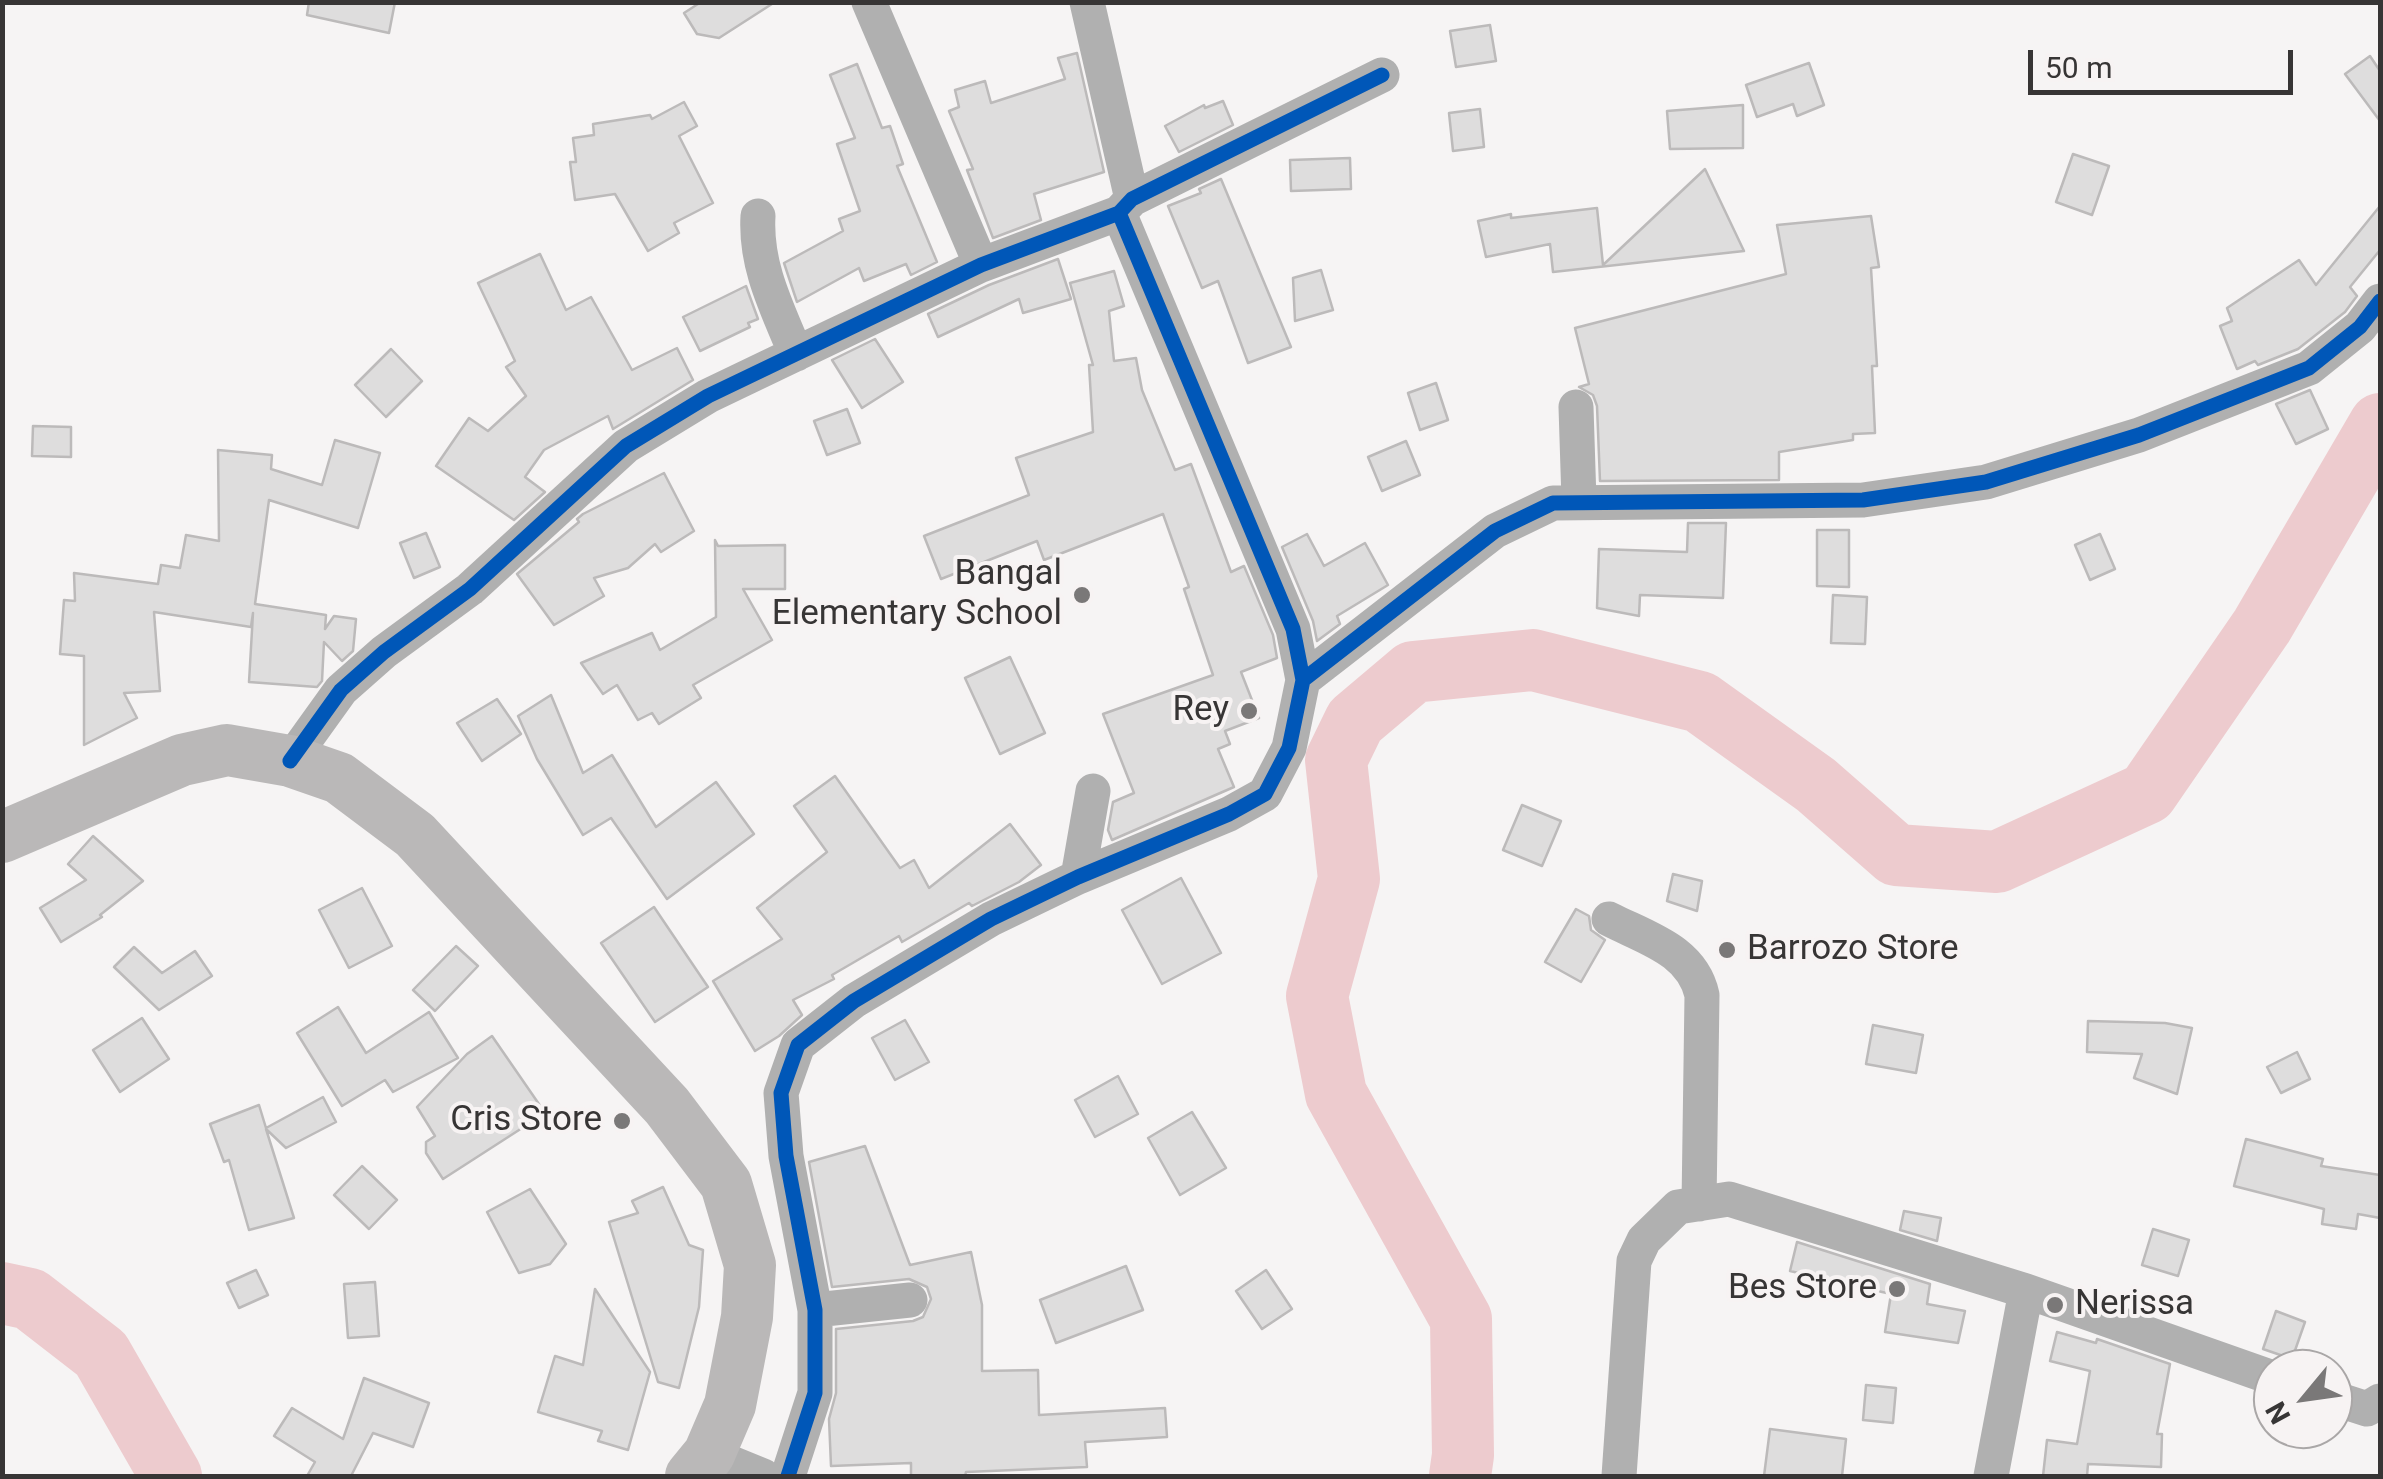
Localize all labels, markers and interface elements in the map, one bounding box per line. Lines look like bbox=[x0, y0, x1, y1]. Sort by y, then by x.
scale bar bbox=[2033, 30, 2298, 92]
text: 50 m bbox=[2045, 50, 2112, 85]
place label: Bangal Elementary School bbox=[772, 554, 1062, 636]
marker: Bangal Elementary School bbox=[1071, 584, 1093, 606]
place label: Rey bbox=[1173, 690, 1229, 732]
marker: Rey bbox=[1238, 700, 1260, 722]
place label: Barrozo Store bbox=[1747, 929, 1959, 971]
marker: Barrozo Store bbox=[1716, 939, 1738, 961]
place label: Cris Store bbox=[450, 1100, 602, 1142]
marker: Cris Store bbox=[611, 1110, 633, 1132]
place label: Bes Store bbox=[1728, 1268, 1877, 1310]
marker: Bes Store bbox=[1886, 1278, 1908, 1300]
place label: Nerissa bbox=[2075, 1284, 2194, 1326]
marker: Nerissa bbox=[2044, 1294, 2066, 1316]
north arrow bbox=[2253, 1349, 2353, 1449]
text: N bbox=[2259, 1396, 2297, 1429]

